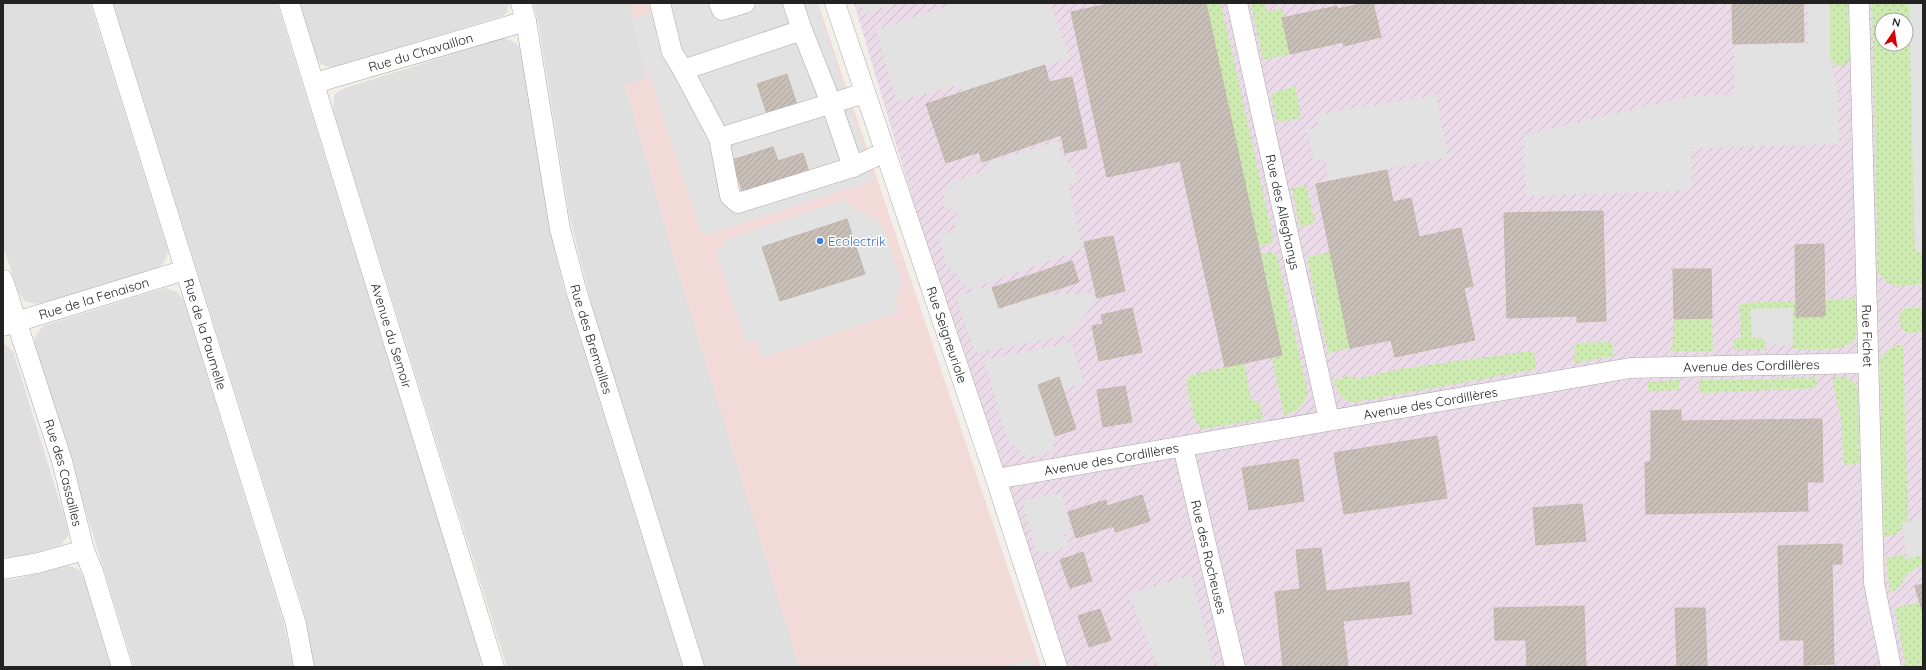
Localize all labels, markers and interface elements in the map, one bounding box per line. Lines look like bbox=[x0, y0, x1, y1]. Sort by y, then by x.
north arrow bbox=[1874, 12, 1914, 52]
text: N bbox=[1891, 15, 1902, 30]
street label: Rue du Chavaillon bbox=[366, 29, 475, 75]
street label: Rue des Alleghanys bbox=[1263, 153, 1304, 271]
place label: Ecolectrik bbox=[828, 233, 886, 249]
marker: Ecolectrik bbox=[815, 236, 825, 246]
street label: Rue de la Fenaison bbox=[37, 274, 151, 323]
street label: Rue de la Paumelle bbox=[181, 277, 230, 392]
street label: Avenue du Semoir bbox=[368, 281, 415, 390]
street label: Rue des Bremailles bbox=[567, 282, 616, 396]
street label: Rue Seigneuriale bbox=[923, 284, 971, 385]
street label: Rue Fichet bbox=[1859, 304, 1876, 368]
street label: Avenue des Cordillères bbox=[1683, 356, 1820, 375]
street label: Avenue des Cordillères bbox=[1362, 383, 1499, 423]
street label: Rue des Cassailles bbox=[41, 417, 86, 528]
street label: Avenue des Cordillères bbox=[1043, 439, 1180, 478]
street label: Rue des Rocheuses bbox=[1188, 498, 1230, 616]

